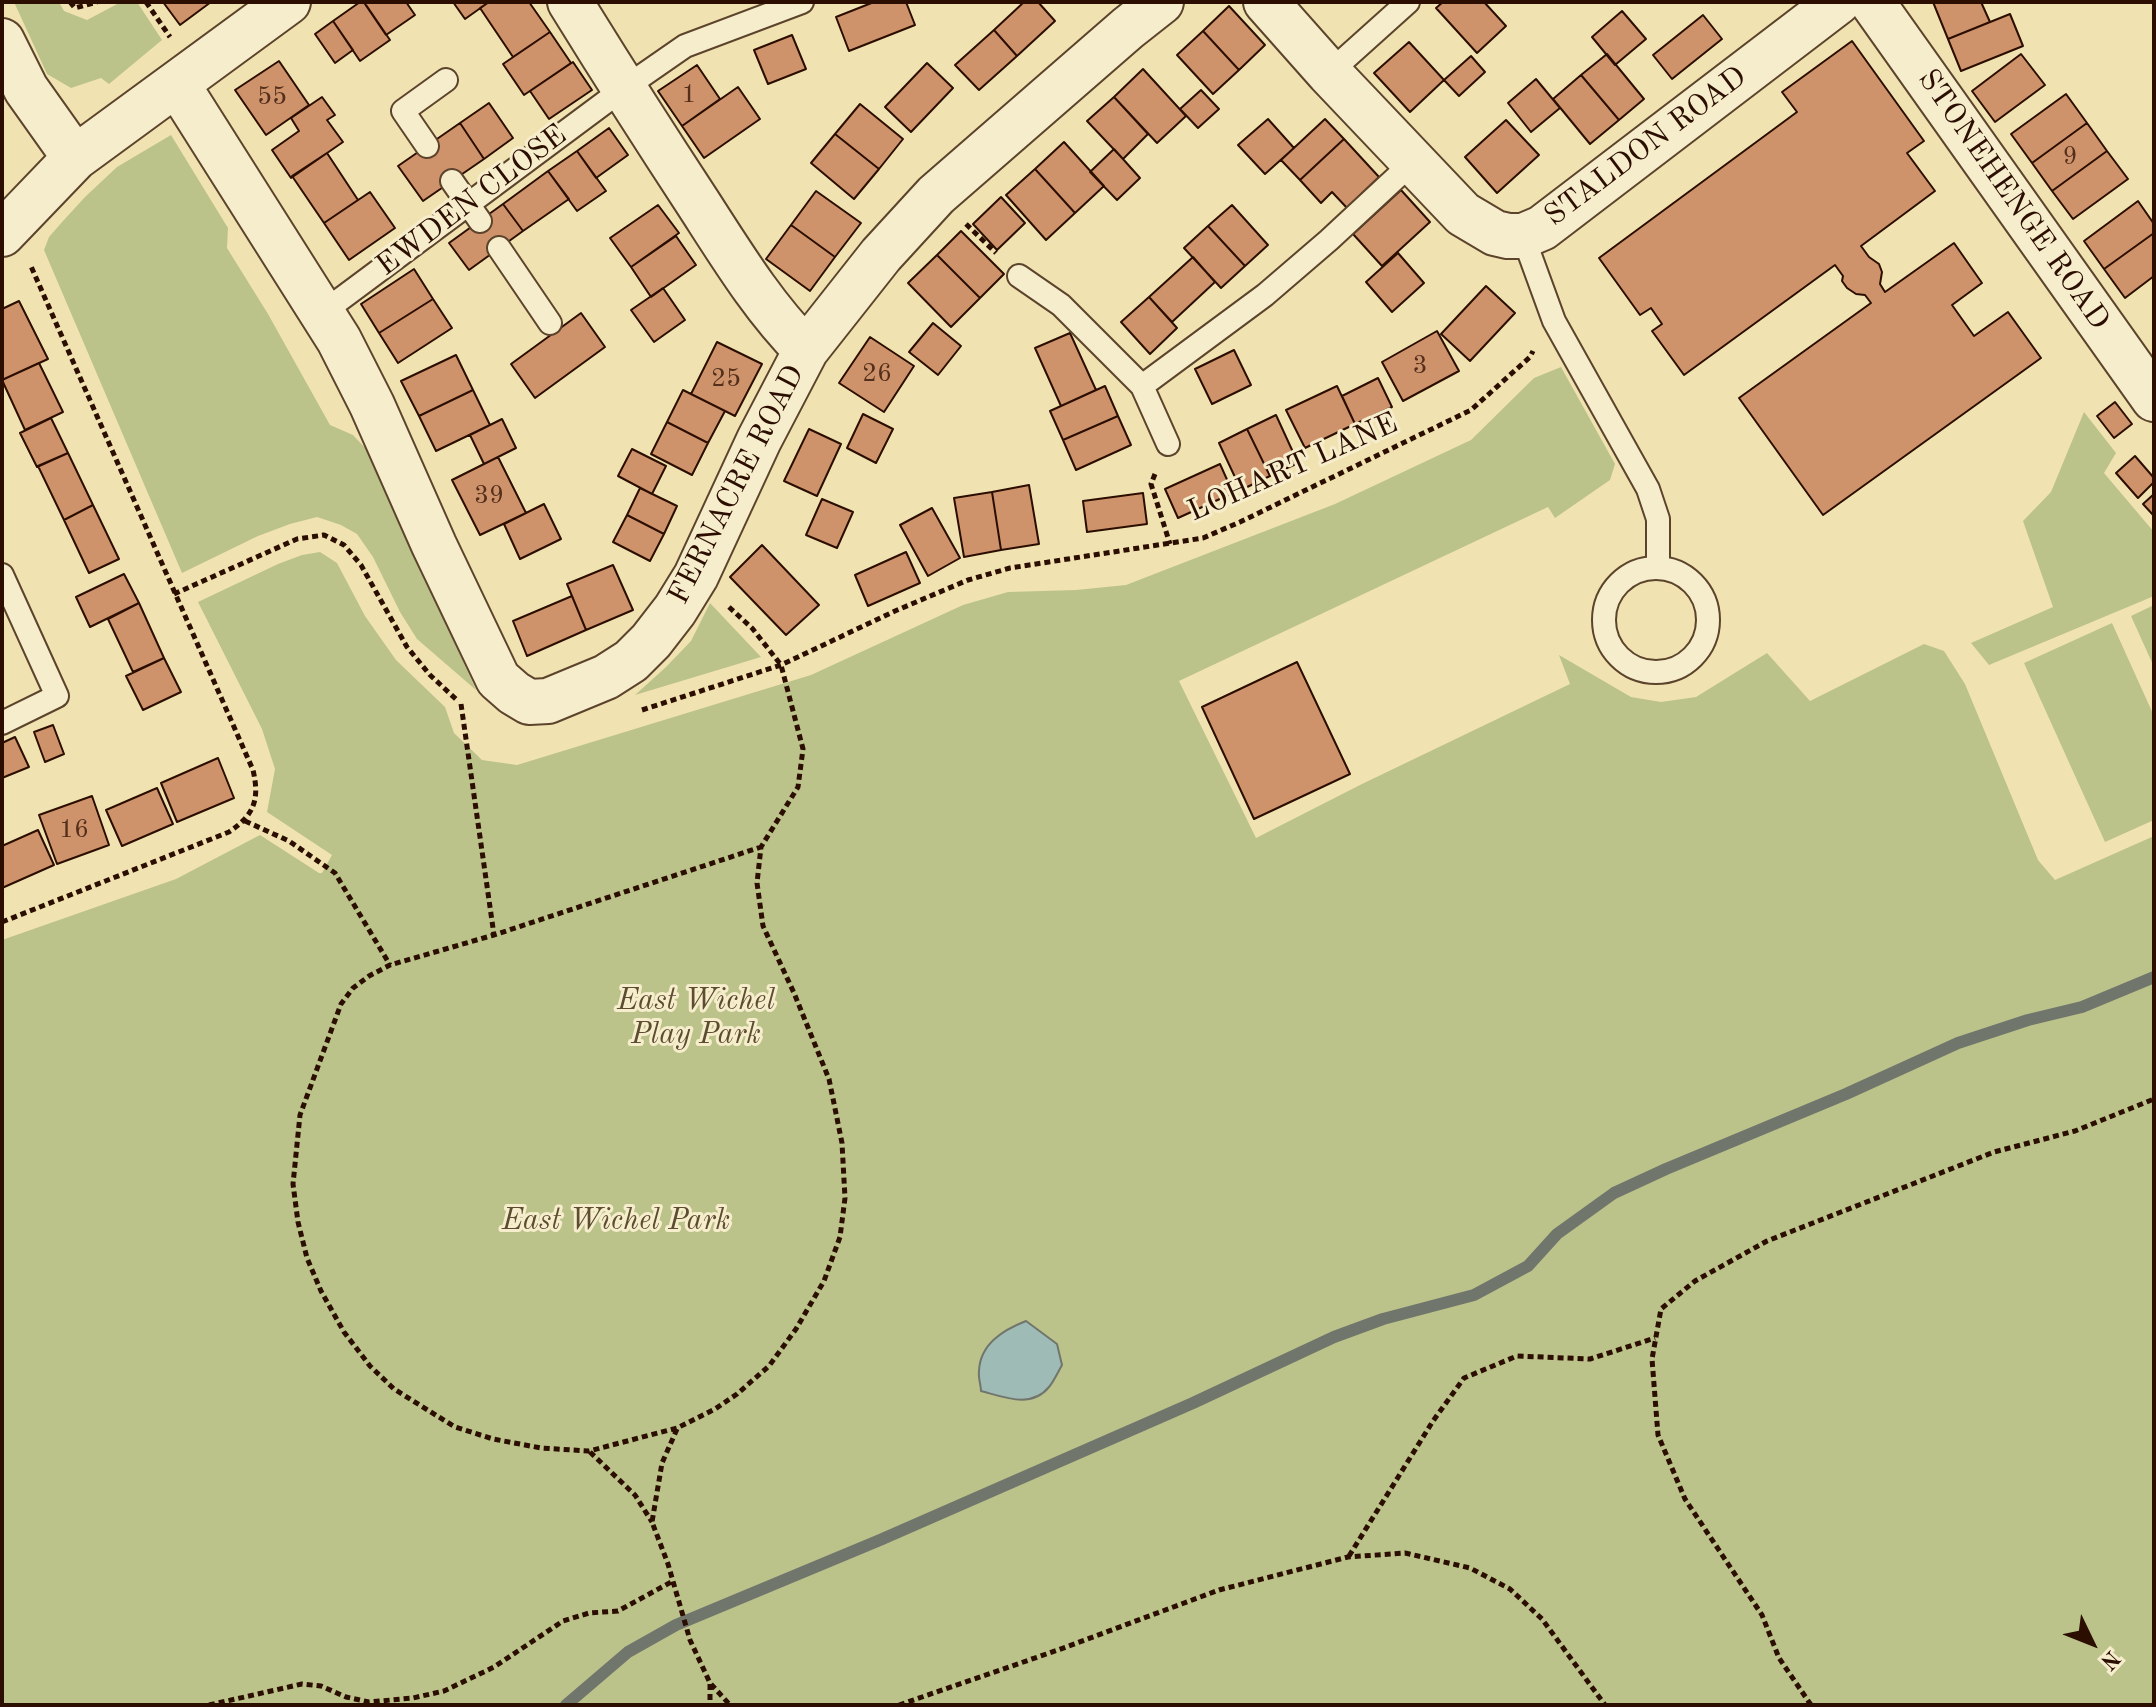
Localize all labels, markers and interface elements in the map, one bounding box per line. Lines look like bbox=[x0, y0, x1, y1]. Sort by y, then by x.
street label: STALDON ROAD bbox=[1538, 59, 1754, 235]
street label: STONEHENGE ROAD bbox=[1909, 63, 2117, 337]
house number: 1 bbox=[681, 79, 697, 111]
house number: 55 bbox=[257, 81, 287, 113]
street label: EWDEN CLOSE bbox=[370, 118, 574, 284]
house number: 9 bbox=[2062, 141, 2078, 173]
house number: 3 bbox=[1412, 350, 1428, 382]
house number: 26 bbox=[862, 358, 892, 390]
street label: FERNACRE ROAD bbox=[661, 359, 813, 611]
house number: 25 bbox=[711, 363, 741, 395]
street label: LOHART LANE bbox=[1183, 406, 1403, 530]
house number: 39 bbox=[474, 480, 504, 512]
house number: 16 bbox=[59, 814, 89, 846]
park label: East Wichel Play Park bbox=[617, 983, 775, 1054]
park label: East Wichel Park bbox=[502, 1203, 730, 1239]
north arrow bbox=[2052, 1603, 2132, 1683]
text: N bbox=[2096, 1646, 2123, 1673]

